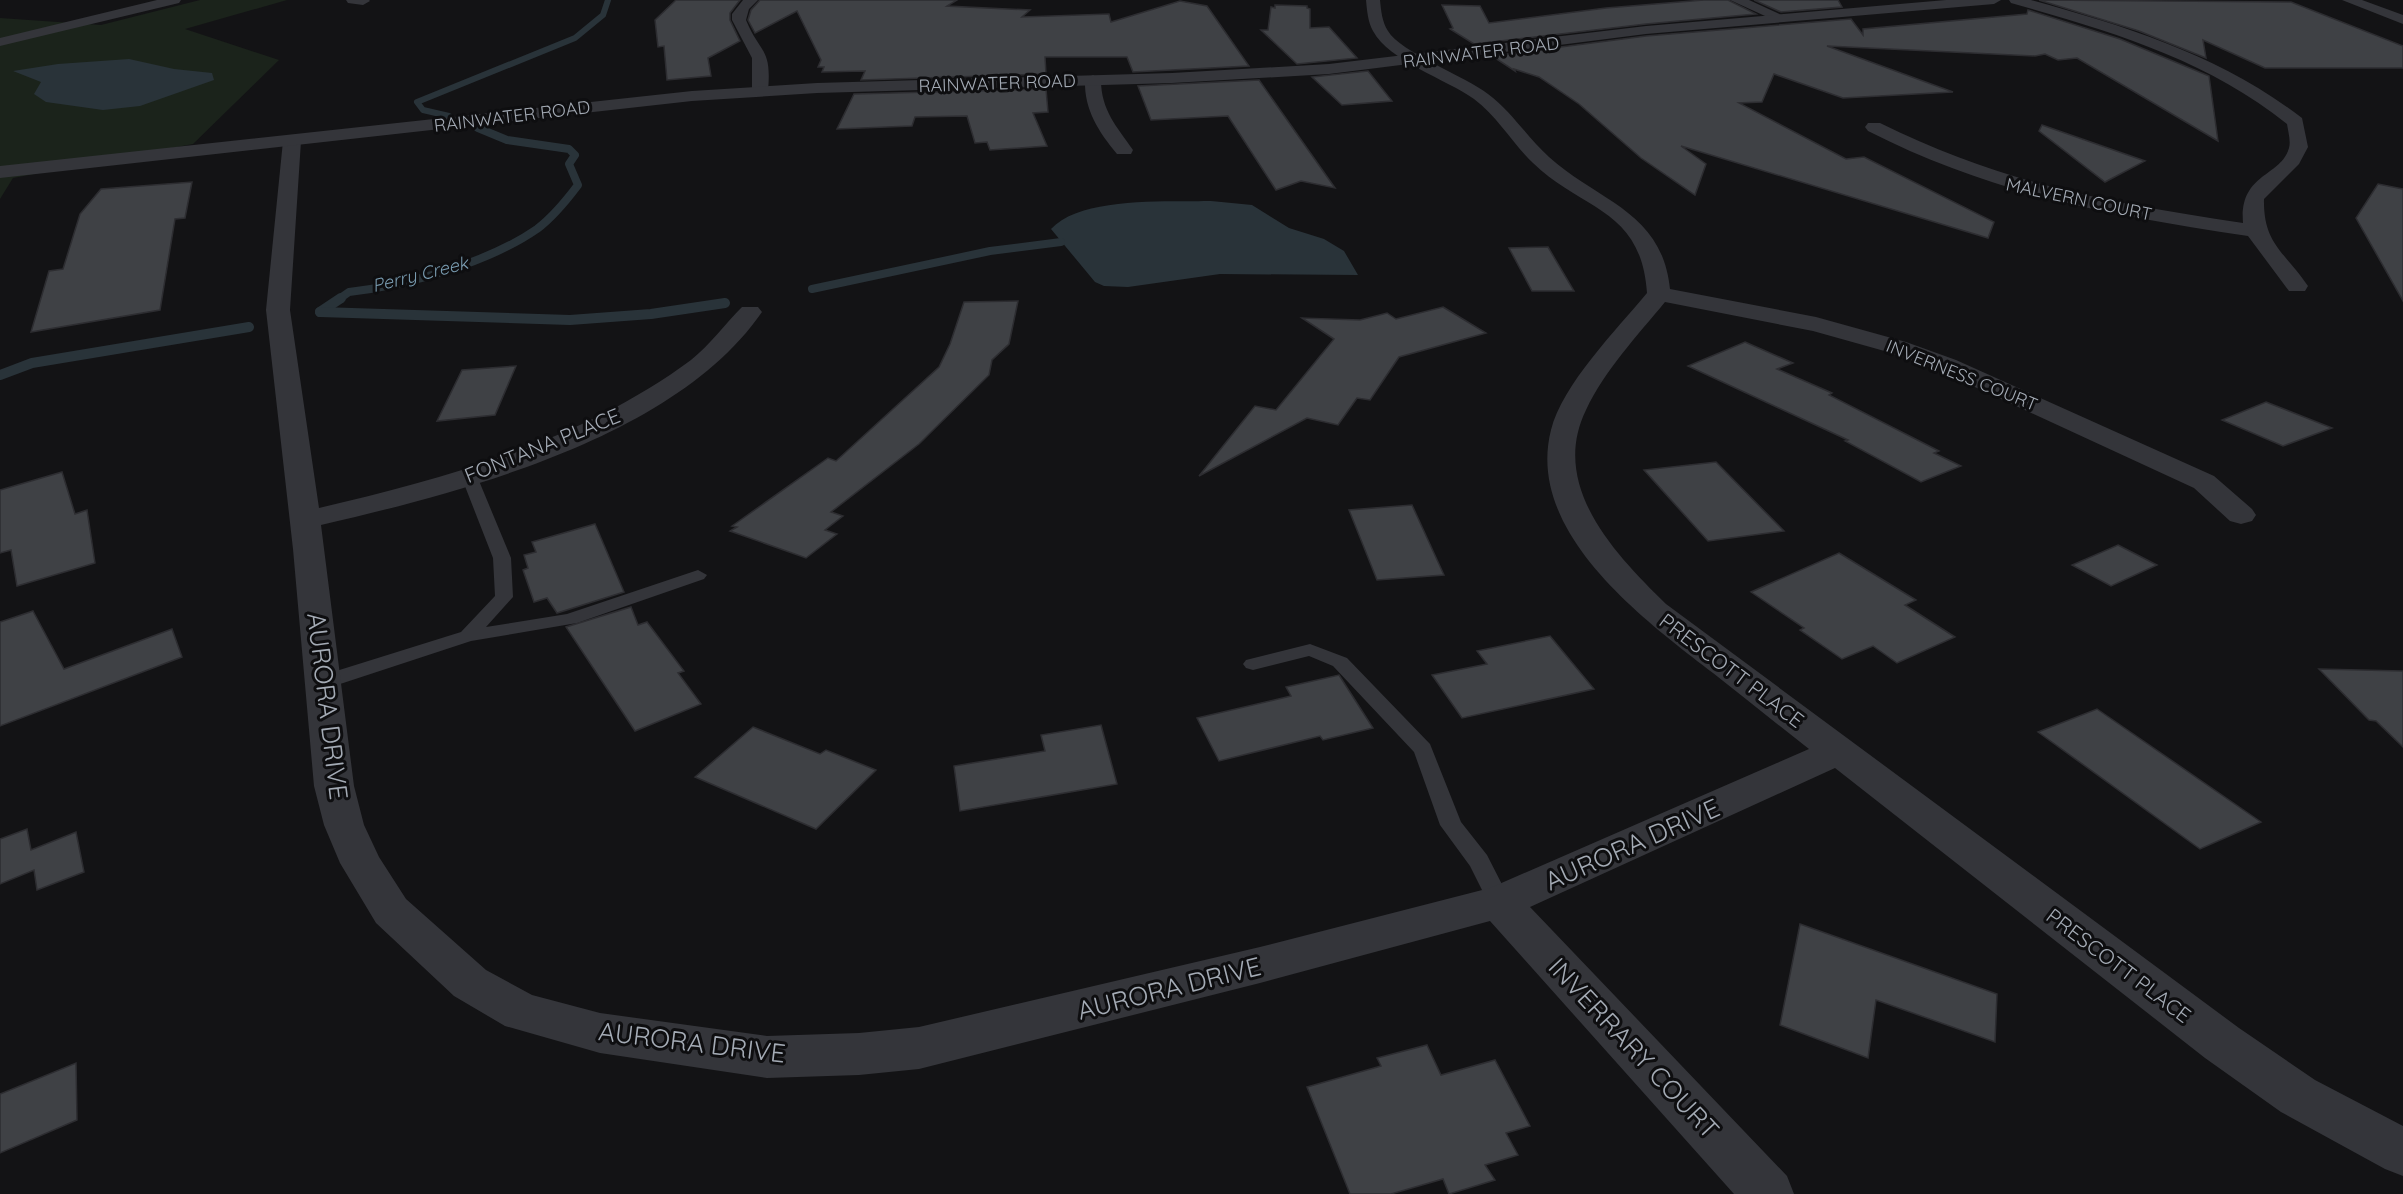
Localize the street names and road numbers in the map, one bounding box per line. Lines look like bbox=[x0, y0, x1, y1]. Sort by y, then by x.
street label: RAINWATER ROAD bbox=[1402, 31, 1561, 73]
street label: RAINWATER ROAD bbox=[918, 69, 1076, 97]
street label: RAINWATER ROAD bbox=[433, 95, 592, 137]
street label: MALVERN COURT bbox=[2004, 172, 2154, 226]
street label: INVERNESS COURT bbox=[1883, 334, 2041, 416]
street label: FONTANA PLACE bbox=[460, 402, 624, 488]
street label: PRESCOTT PLACE bbox=[1655, 607, 1809, 733]
street label: AURORA DRIVE bbox=[300, 611, 356, 801]
street label: AURORA DRIVE bbox=[1539, 791, 1725, 897]
street label: PRESCOTT PLACE bbox=[2042, 902, 2196, 1028]
street label: AURORA DRIVE bbox=[1074, 949, 1264, 1027]
street label: INVERRARY COURT bbox=[1542, 950, 1726, 1146]
street label: AURORA DRIVE bbox=[597, 1014, 787, 1070]

